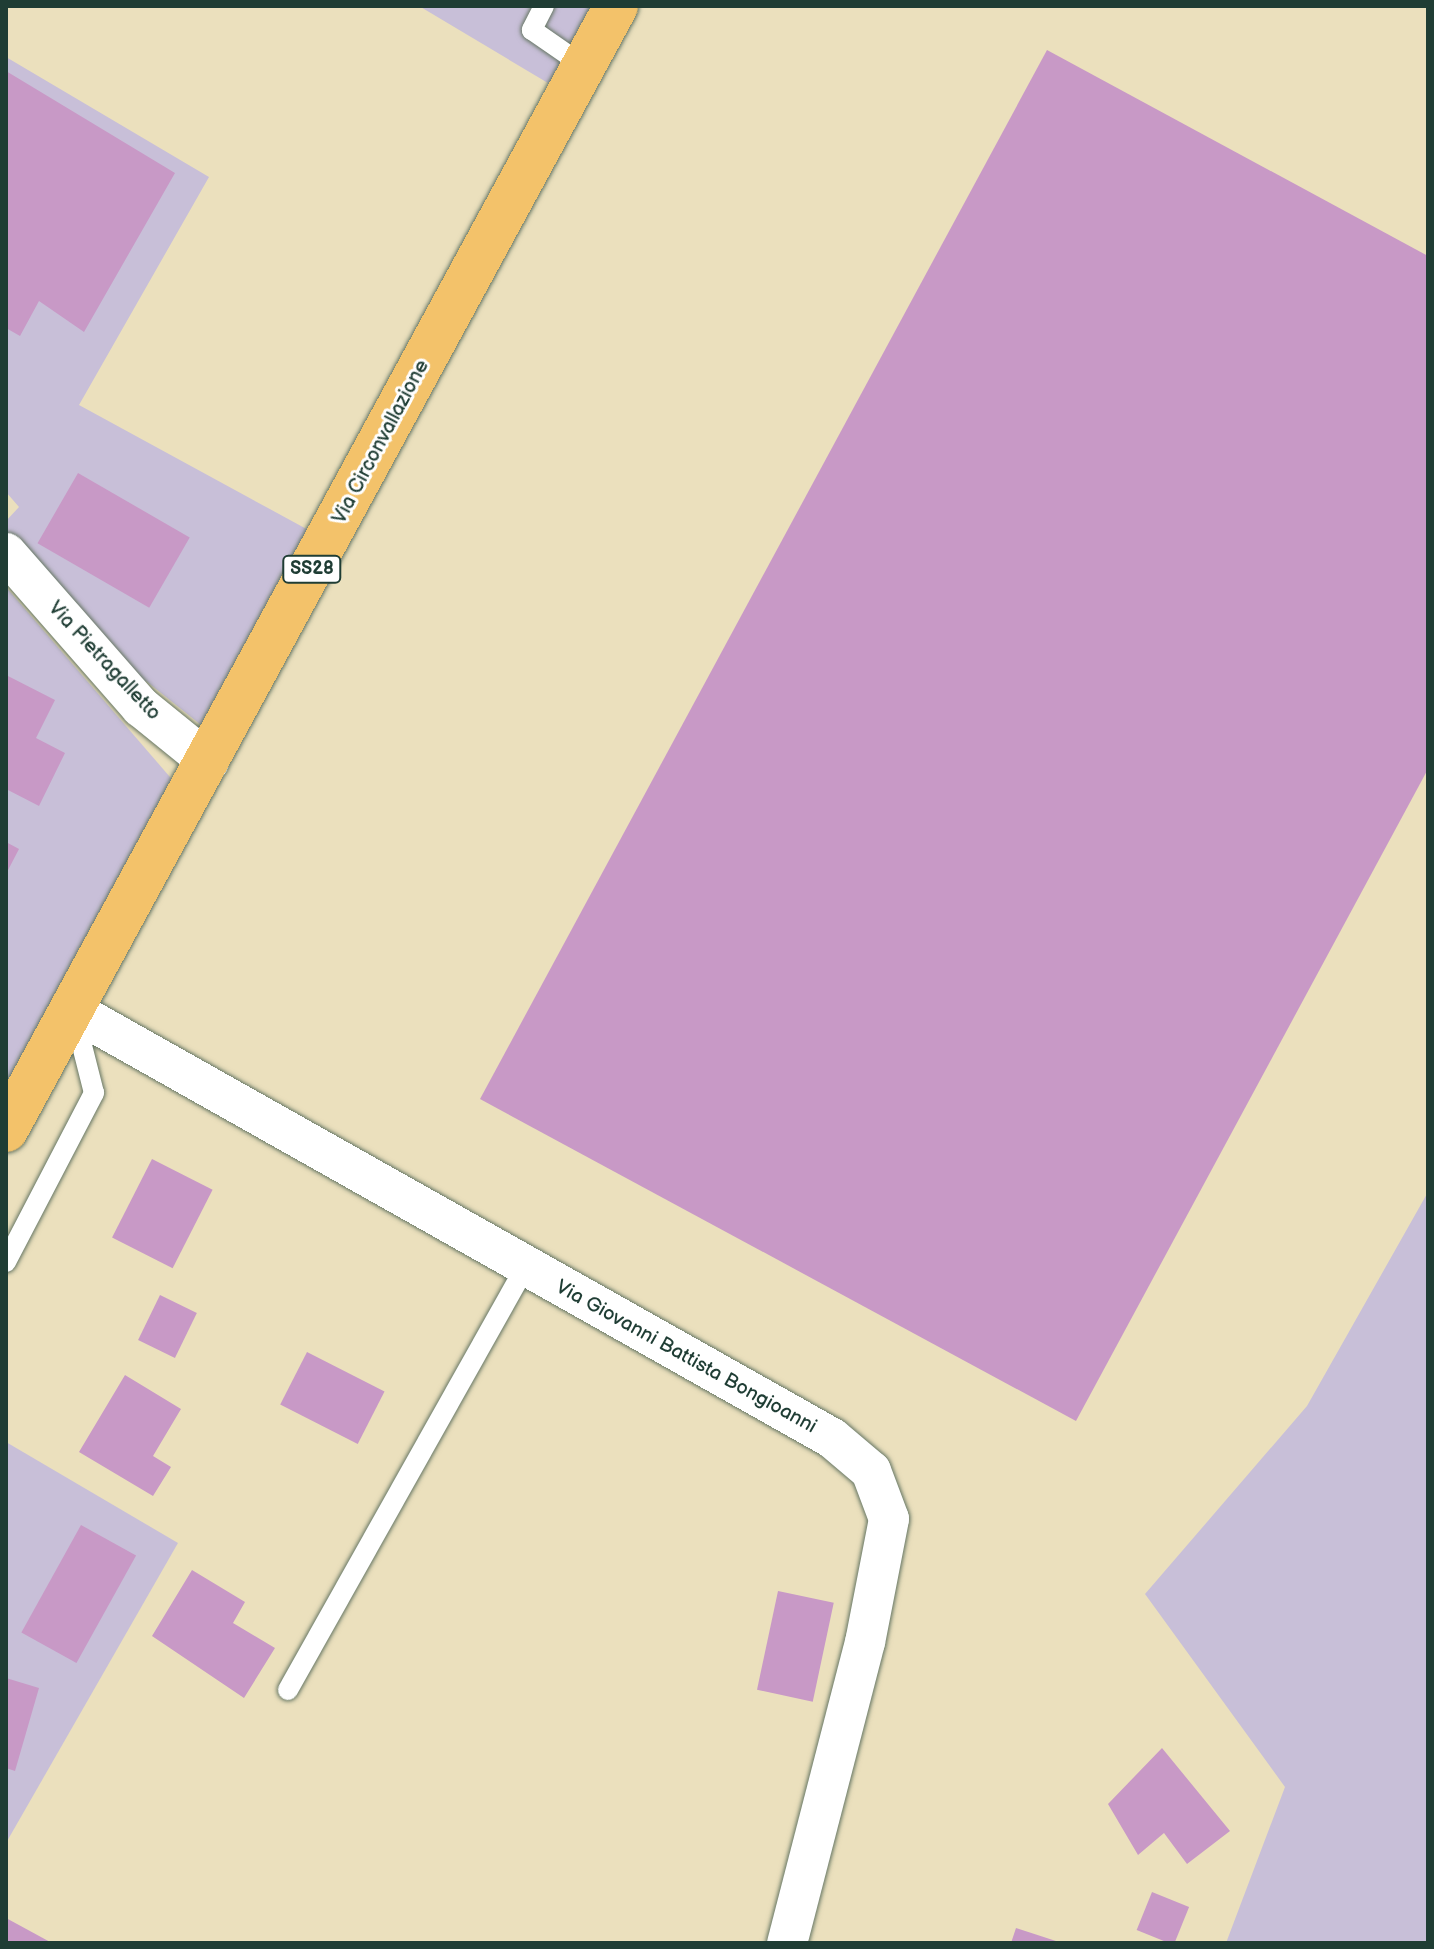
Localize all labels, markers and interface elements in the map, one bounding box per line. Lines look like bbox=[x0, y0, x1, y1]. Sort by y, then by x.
street label: Via Circonvallazione bbox=[328, 356, 434, 528]
road number: SS28 bbox=[282, 555, 342, 583]
street label: Via Pietragalletto bbox=[43, 597, 165, 725]
street label: Via Giovanni Battista Bongioanni bbox=[551, 1275, 821, 1439]

